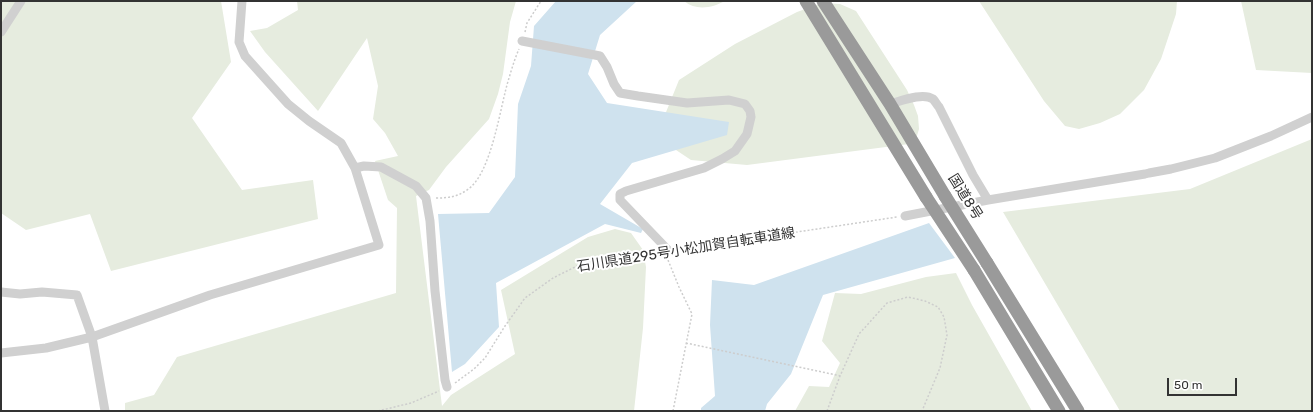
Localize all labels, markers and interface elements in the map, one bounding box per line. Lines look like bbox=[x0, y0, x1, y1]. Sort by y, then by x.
street label: 国道8号 bbox=[944, 171, 986, 223]
street label: 石川県道295号小松加賀自転車道線 bbox=[576, 224, 796, 276]
scale bar bbox=[1169, 370, 1239, 396]
text: 50 m bbox=[1174, 378, 1202, 392]

